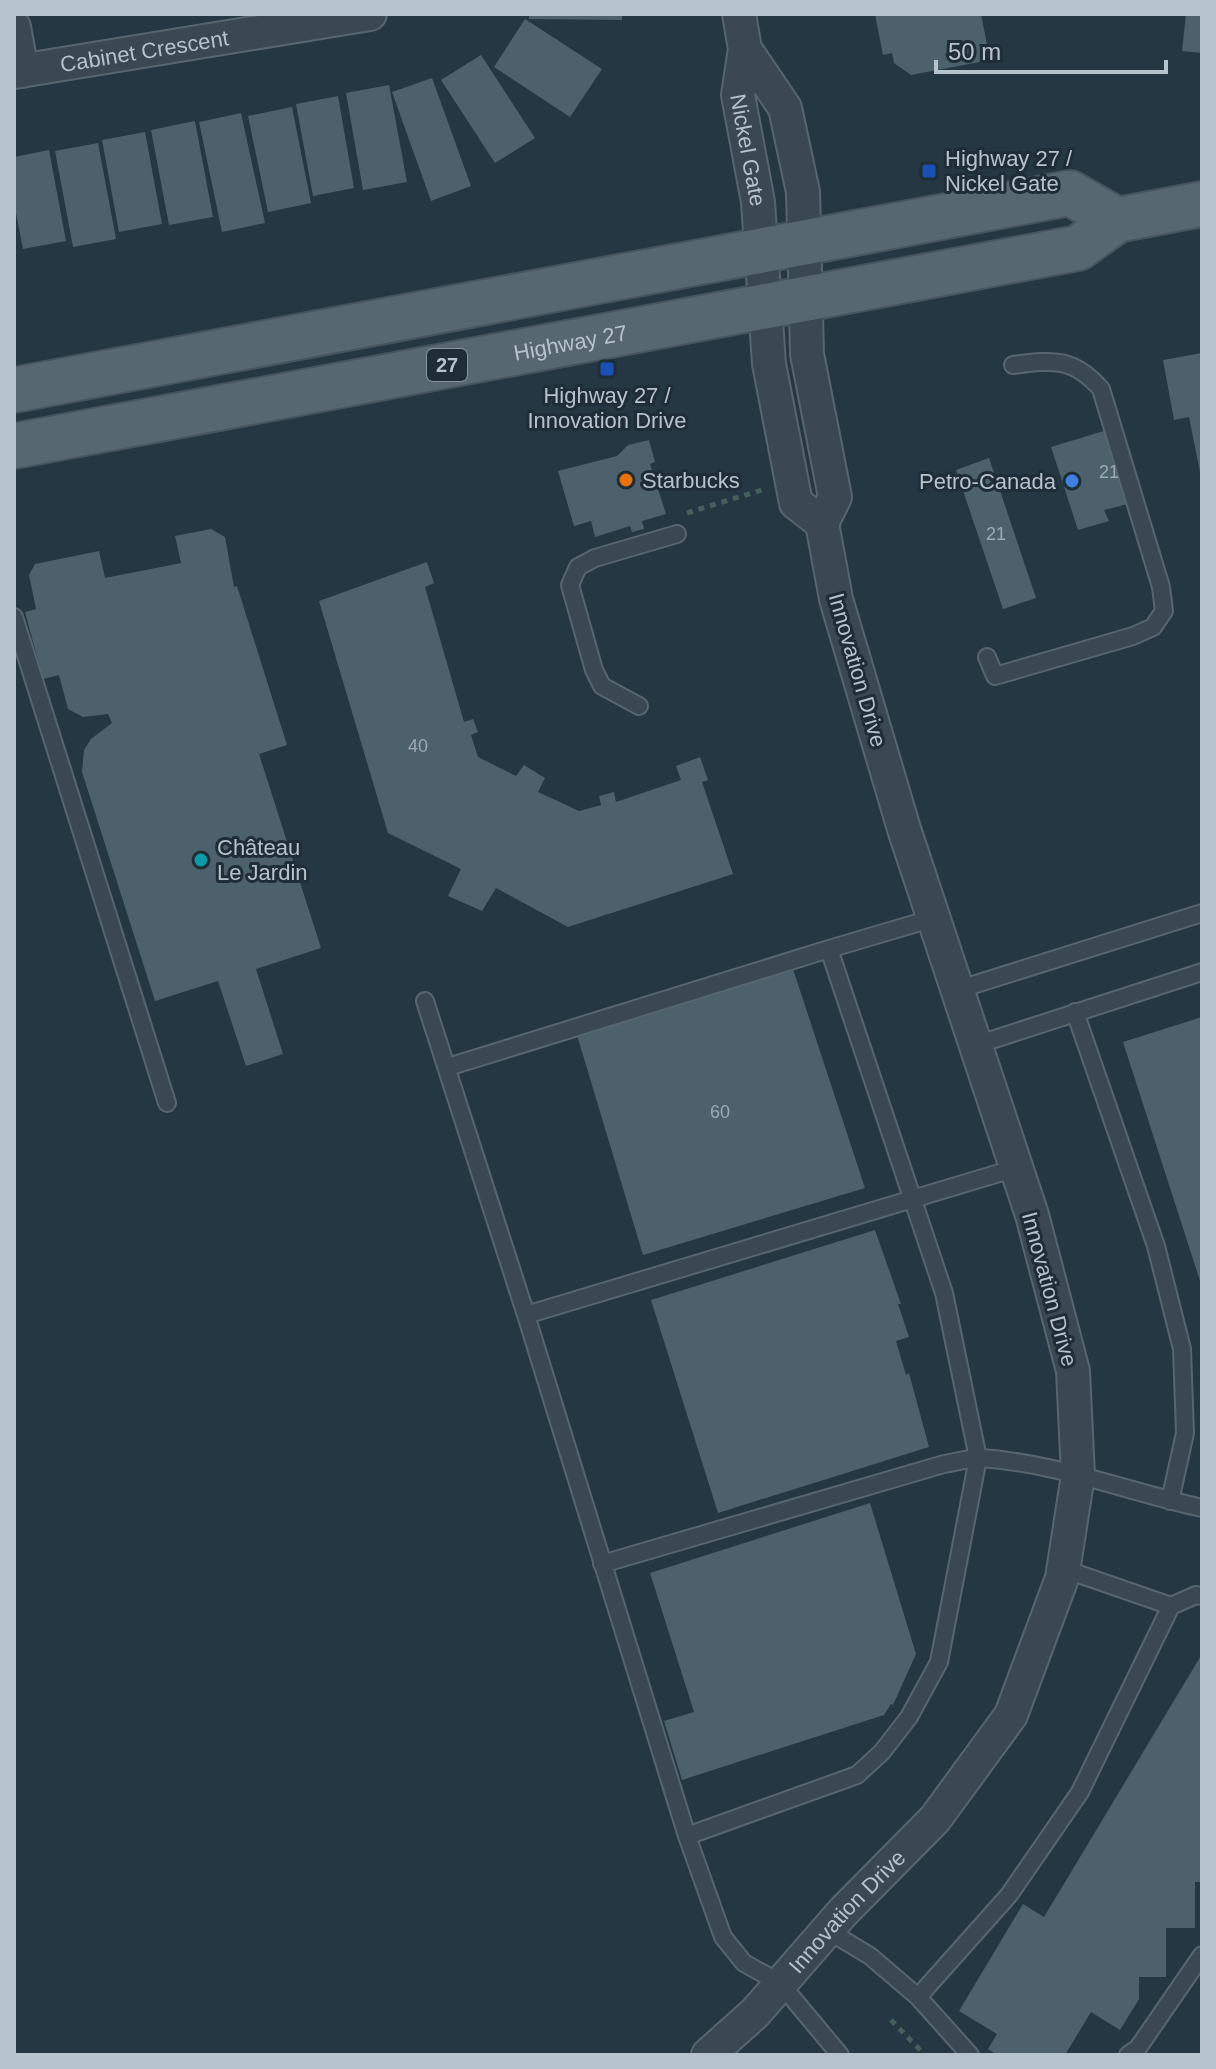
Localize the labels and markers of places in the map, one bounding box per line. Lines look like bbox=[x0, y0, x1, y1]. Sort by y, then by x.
place label: Highway 27 / Nickel Gate bbox=[945, 146, 1073, 196]
marker: Highway 27 / Nickel Gate bbox=[920, 162, 938, 180]
marker: Highway 27 / Innovation Drive bbox=[598, 360, 616, 378]
place label: Highway 27 / Innovation Drive bbox=[528, 383, 686, 433]
place label: Starbucks bbox=[642, 468, 740, 493]
place label: Petro-Canada bbox=[919, 469, 1057, 494]
marker: Starbucks bbox=[617, 471, 635, 489]
marker: Petro-Canada bbox=[1063, 472, 1081, 490]
place label: Château Le Jardin bbox=[217, 835, 308, 885]
marker: Château Le Jardin bbox=[192, 851, 210, 869]

